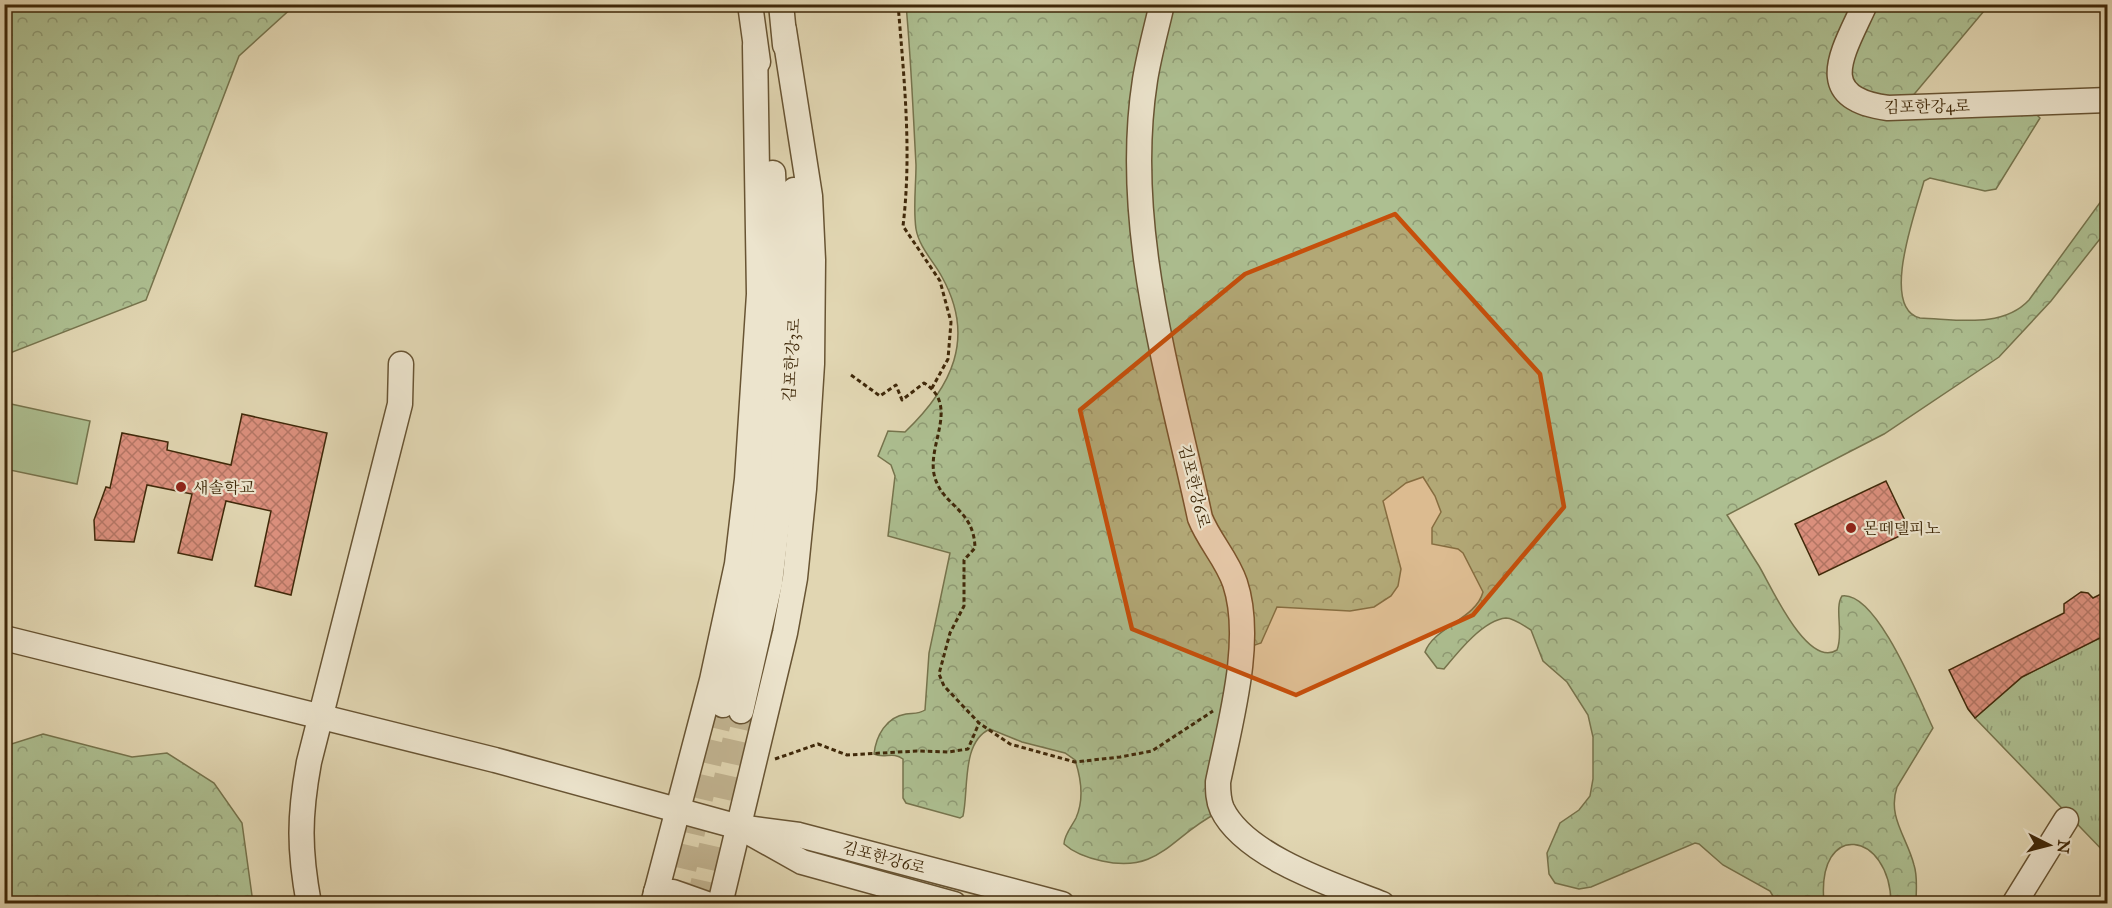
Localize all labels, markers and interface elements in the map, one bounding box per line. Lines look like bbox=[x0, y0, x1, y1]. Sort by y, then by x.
street label: 김포한강4로 bbox=[1884, 96, 1971, 117]
street label: 김포한강3로 bbox=[779, 317, 804, 402]
street label: 김포한강6로 bbox=[1175, 442, 1214, 530]
place label: 새솔학교 bbox=[193, 478, 255, 497]
marker: 새솔학교 bbox=[174, 480, 188, 494]
place label: 몬떼델피노 bbox=[1863, 519, 1941, 538]
marker: 몬떼델피노 bbox=[1844, 521, 1858, 535]
north arrow bbox=[2019, 815, 2079, 875]
street label: 김포한강6로 bbox=[840, 837, 928, 878]
text: N bbox=[2053, 839, 2074, 855]

